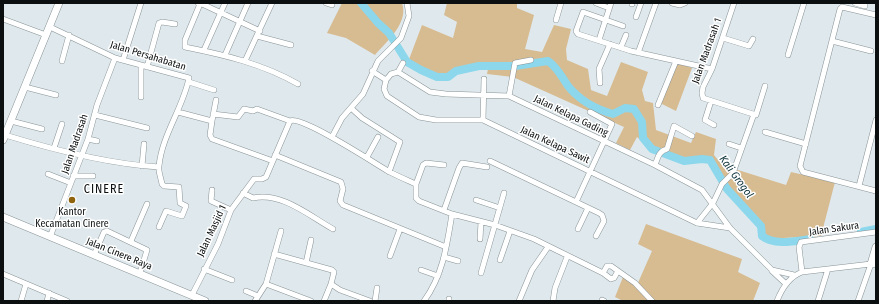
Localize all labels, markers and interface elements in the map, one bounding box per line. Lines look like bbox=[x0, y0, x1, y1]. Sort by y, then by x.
street label: Jalan Madrasah 1 bbox=[690, 17, 724, 85]
street label: Jalan Persahabatan bbox=[109, 39, 187, 73]
street label: Jalan Kelapa Gading bbox=[532, 93, 610, 139]
street label: Jalan Madrasah bbox=[59, 113, 91, 175]
street label: Jalan Kelapa Sawit bbox=[519, 124, 591, 166]
water label: Kali Grogol bbox=[716, 153, 756, 201]
district label: CINERE bbox=[84, 183, 124, 197]
marker: Kantor Kecamatan Cinere bbox=[67, 195, 77, 205]
street label: Jalan Masjid 1 bbox=[195, 203, 229, 259]
place label: Kantor Kecamatan Cinere bbox=[35, 206, 109, 230]
street label: Jalan Sakura bbox=[808, 220, 860, 238]
street label: Jalan Cinere Raya bbox=[84, 235, 154, 273]

